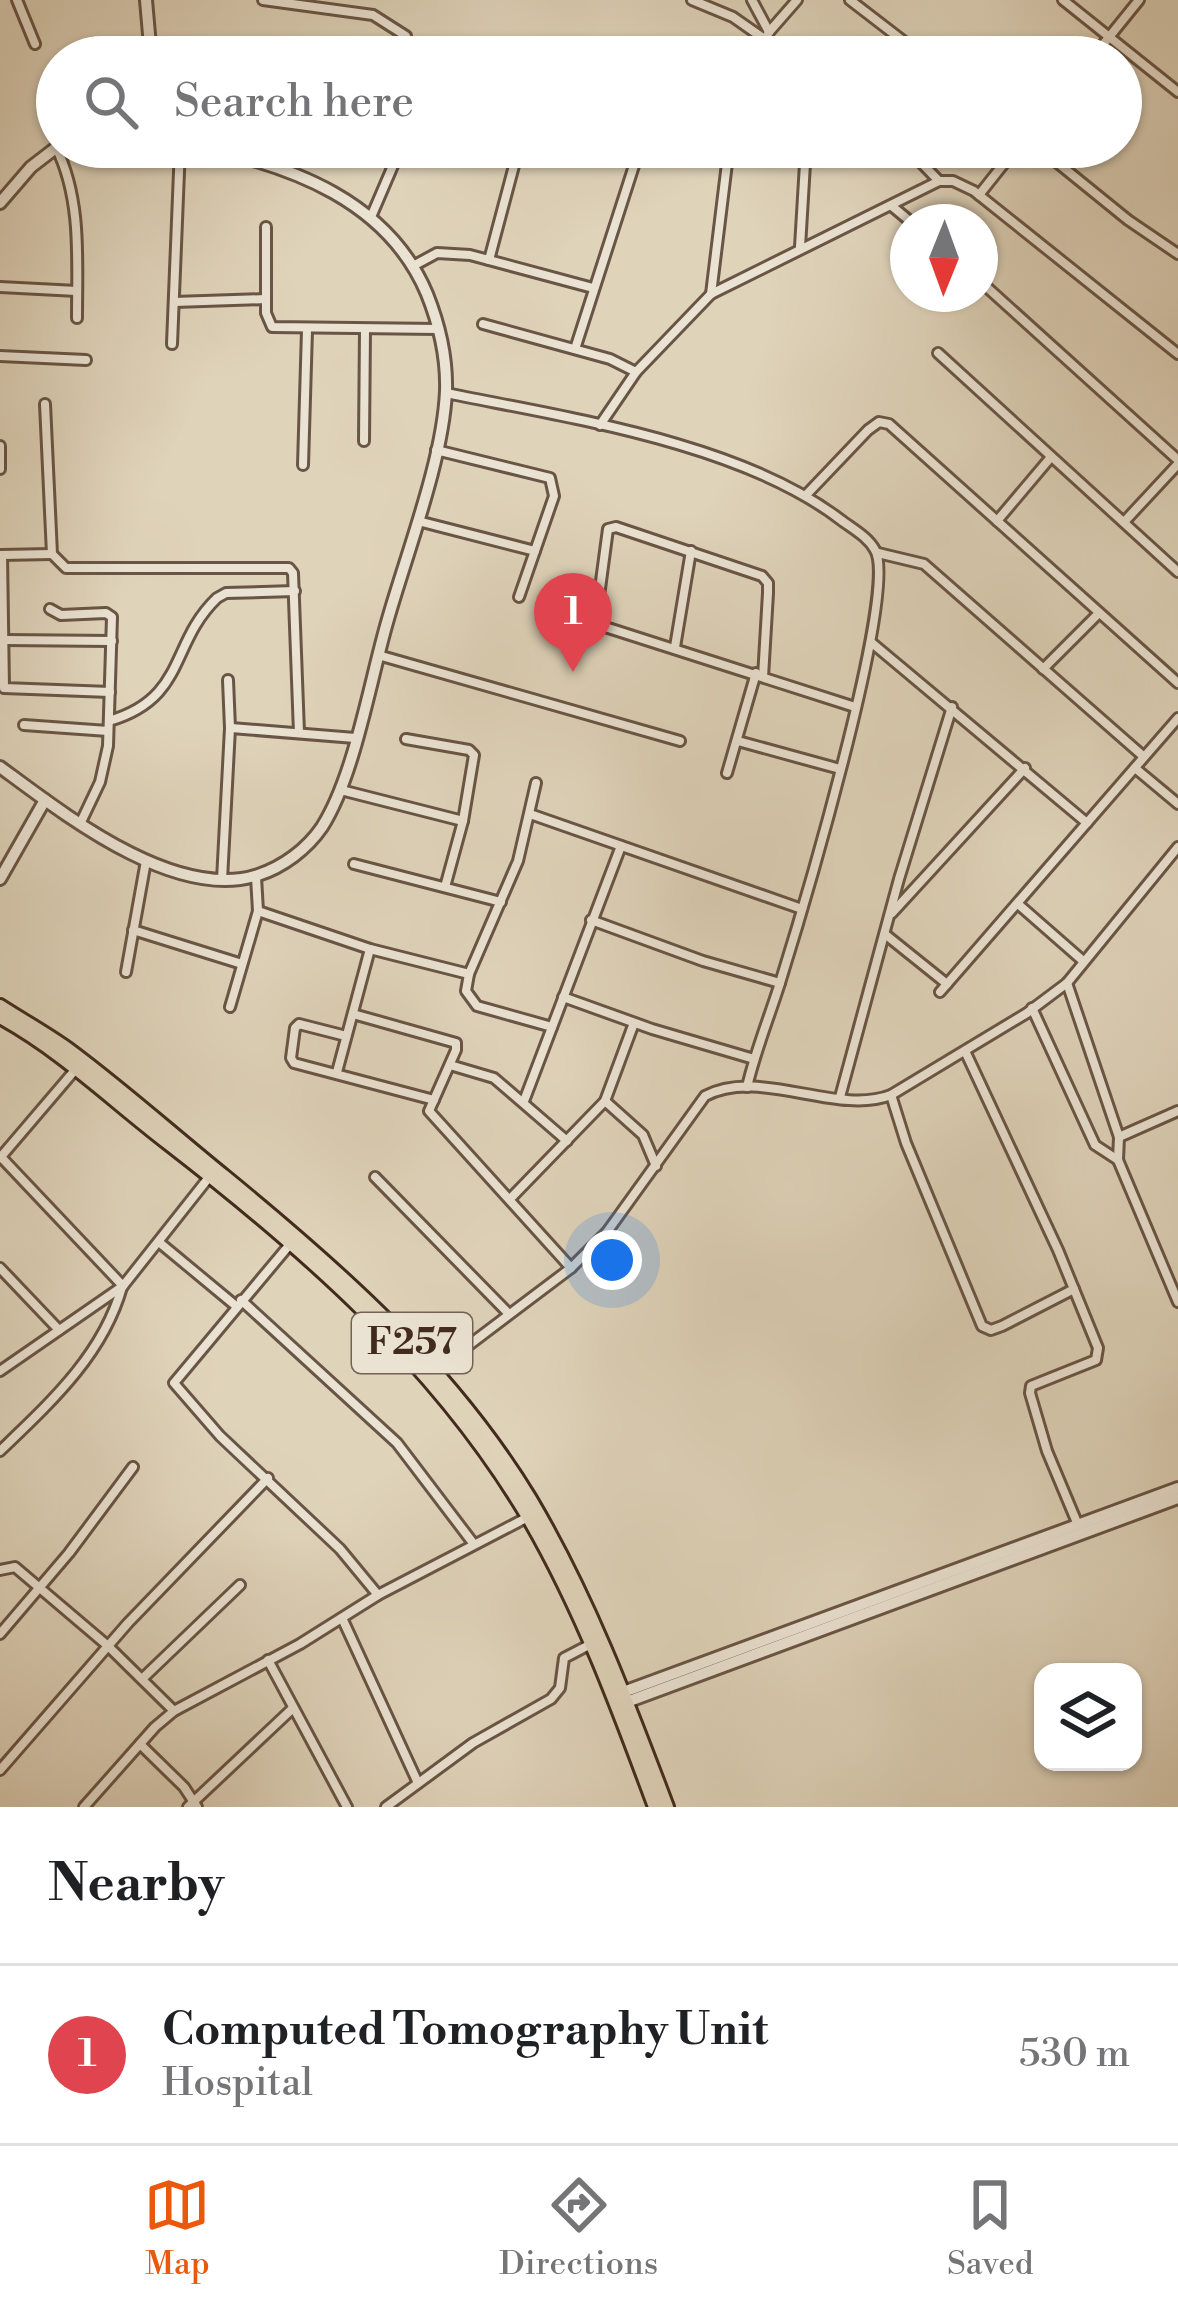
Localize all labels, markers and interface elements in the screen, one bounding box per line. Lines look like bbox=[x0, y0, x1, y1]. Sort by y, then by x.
search box bbox=[36, 36, 1142, 168]
icon: search bbox=[78, 69, 144, 135]
text: Search here bbox=[174, 74, 414, 131]
north arrow bbox=[890, 204, 998, 312]
pin: 1 bbox=[534, 573, 612, 672]
your location bbox=[582, 1230, 642, 1290]
road number: F257 bbox=[352, 1313, 472, 1373]
map controls bbox=[1034, 1663, 1142, 1771]
button: layers bbox=[1034, 1663, 1142, 1771]
text: Nearby bbox=[48, 1853, 224, 1917]
text: Computed Tomography Unit bbox=[162, 2002, 768, 2059]
text: 1 bbox=[78, 2030, 96, 2079]
text: 530 m bbox=[1019, 2030, 1130, 2079]
text: Hospital bbox=[162, 2059, 313, 2108]
tab: Map bbox=[144, 2172, 210, 2285]
tab: Directions bbox=[499, 2172, 658, 2285]
tab: Saved bbox=[947, 2172, 1034, 2285]

